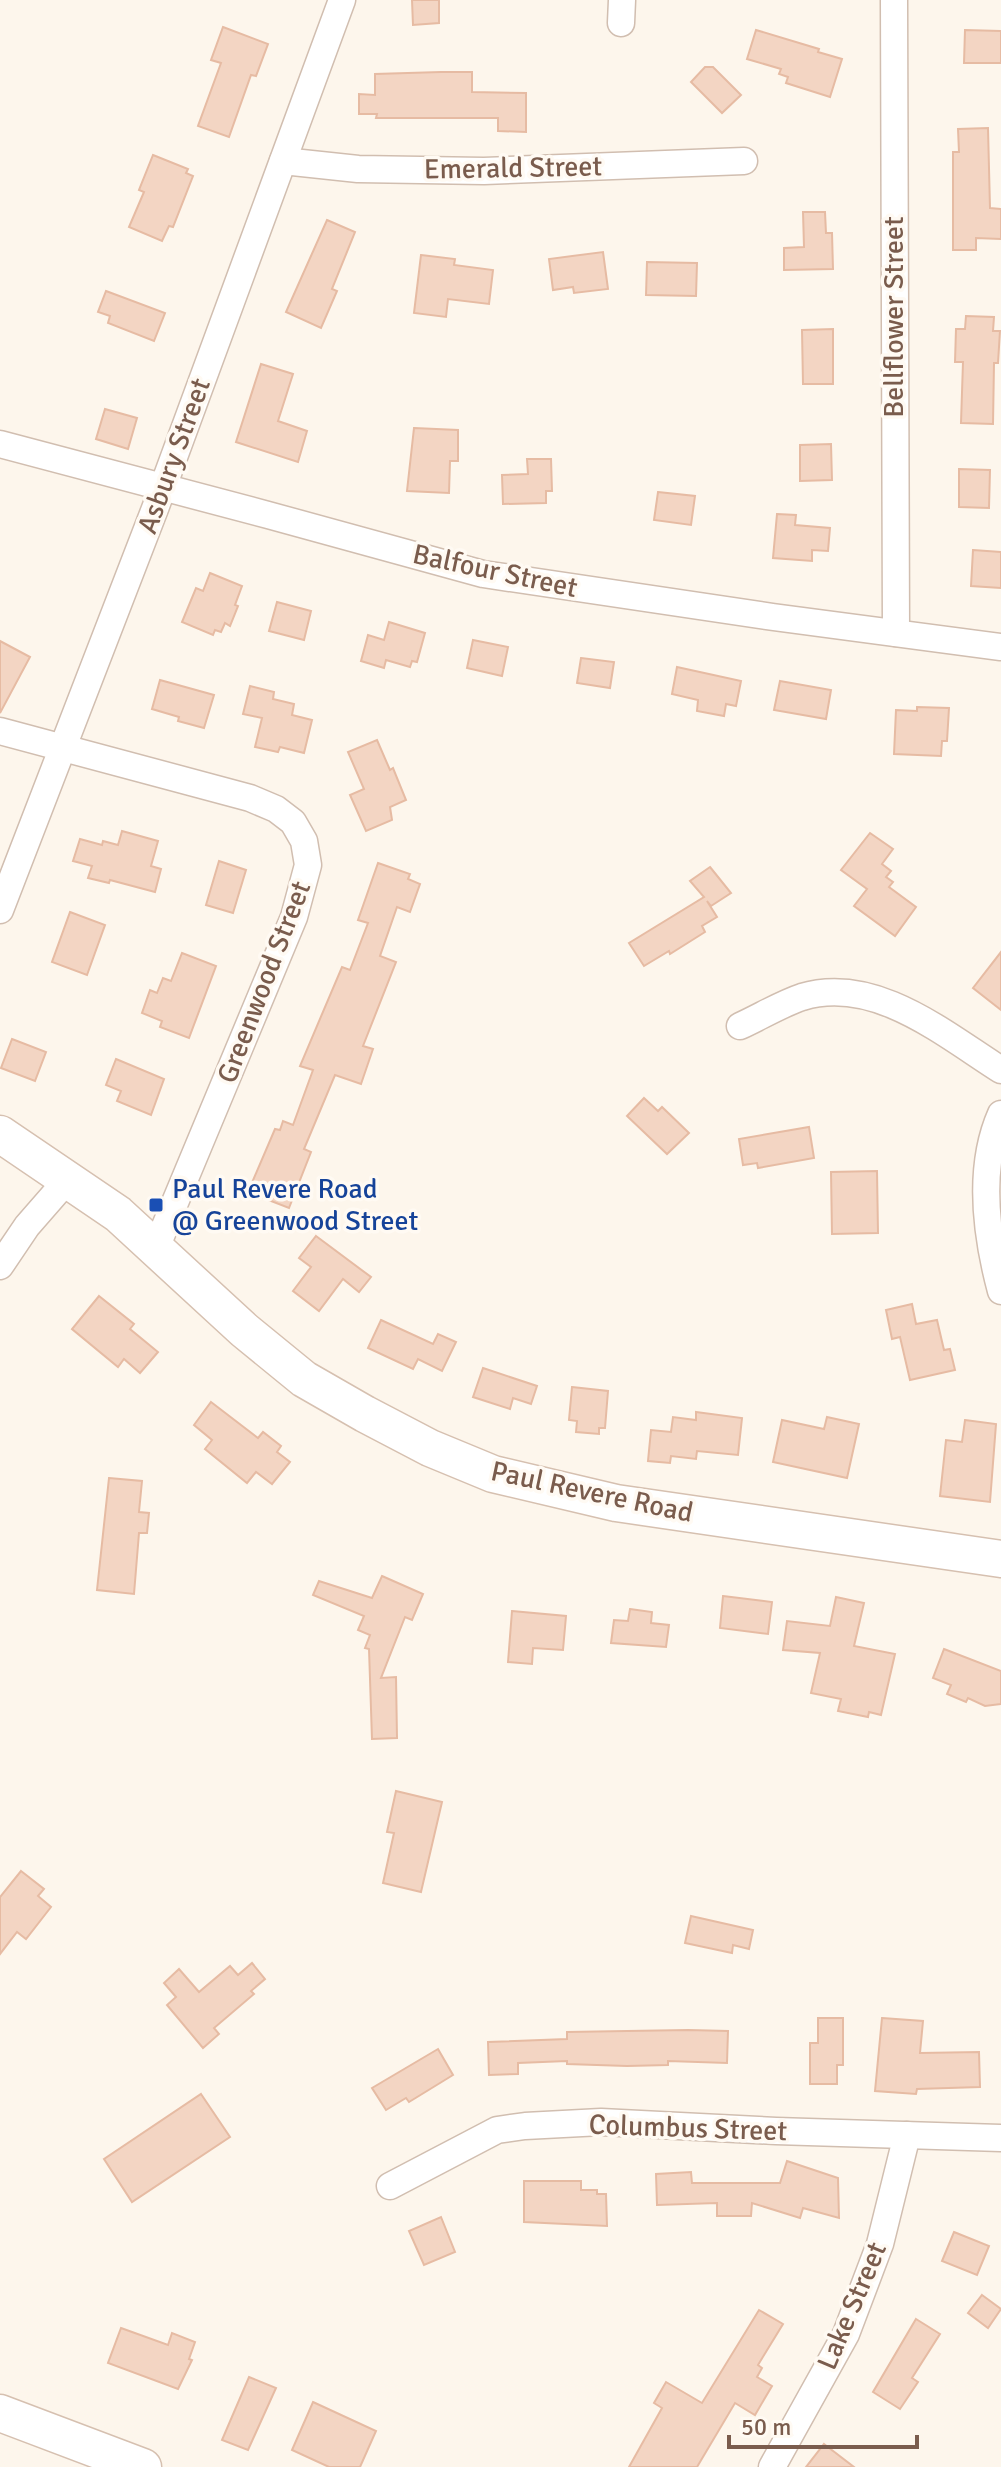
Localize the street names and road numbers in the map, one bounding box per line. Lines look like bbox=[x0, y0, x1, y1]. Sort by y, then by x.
street label: Emerald Street bbox=[423, 149, 603, 187]
street label: Bellflower Street bbox=[877, 216, 911, 418]
street label: Asbury Street bbox=[130, 374, 218, 538]
street label: Balfour Street bbox=[409, 537, 581, 605]
street label: Greenwood Street bbox=[210, 876, 318, 1088]
street label: Paul Revere Road bbox=[488, 1454, 696, 1530]
street label: Columbus Street bbox=[588, 2108, 788, 2148]
street label: Lake Street bbox=[810, 2237, 894, 2375]

